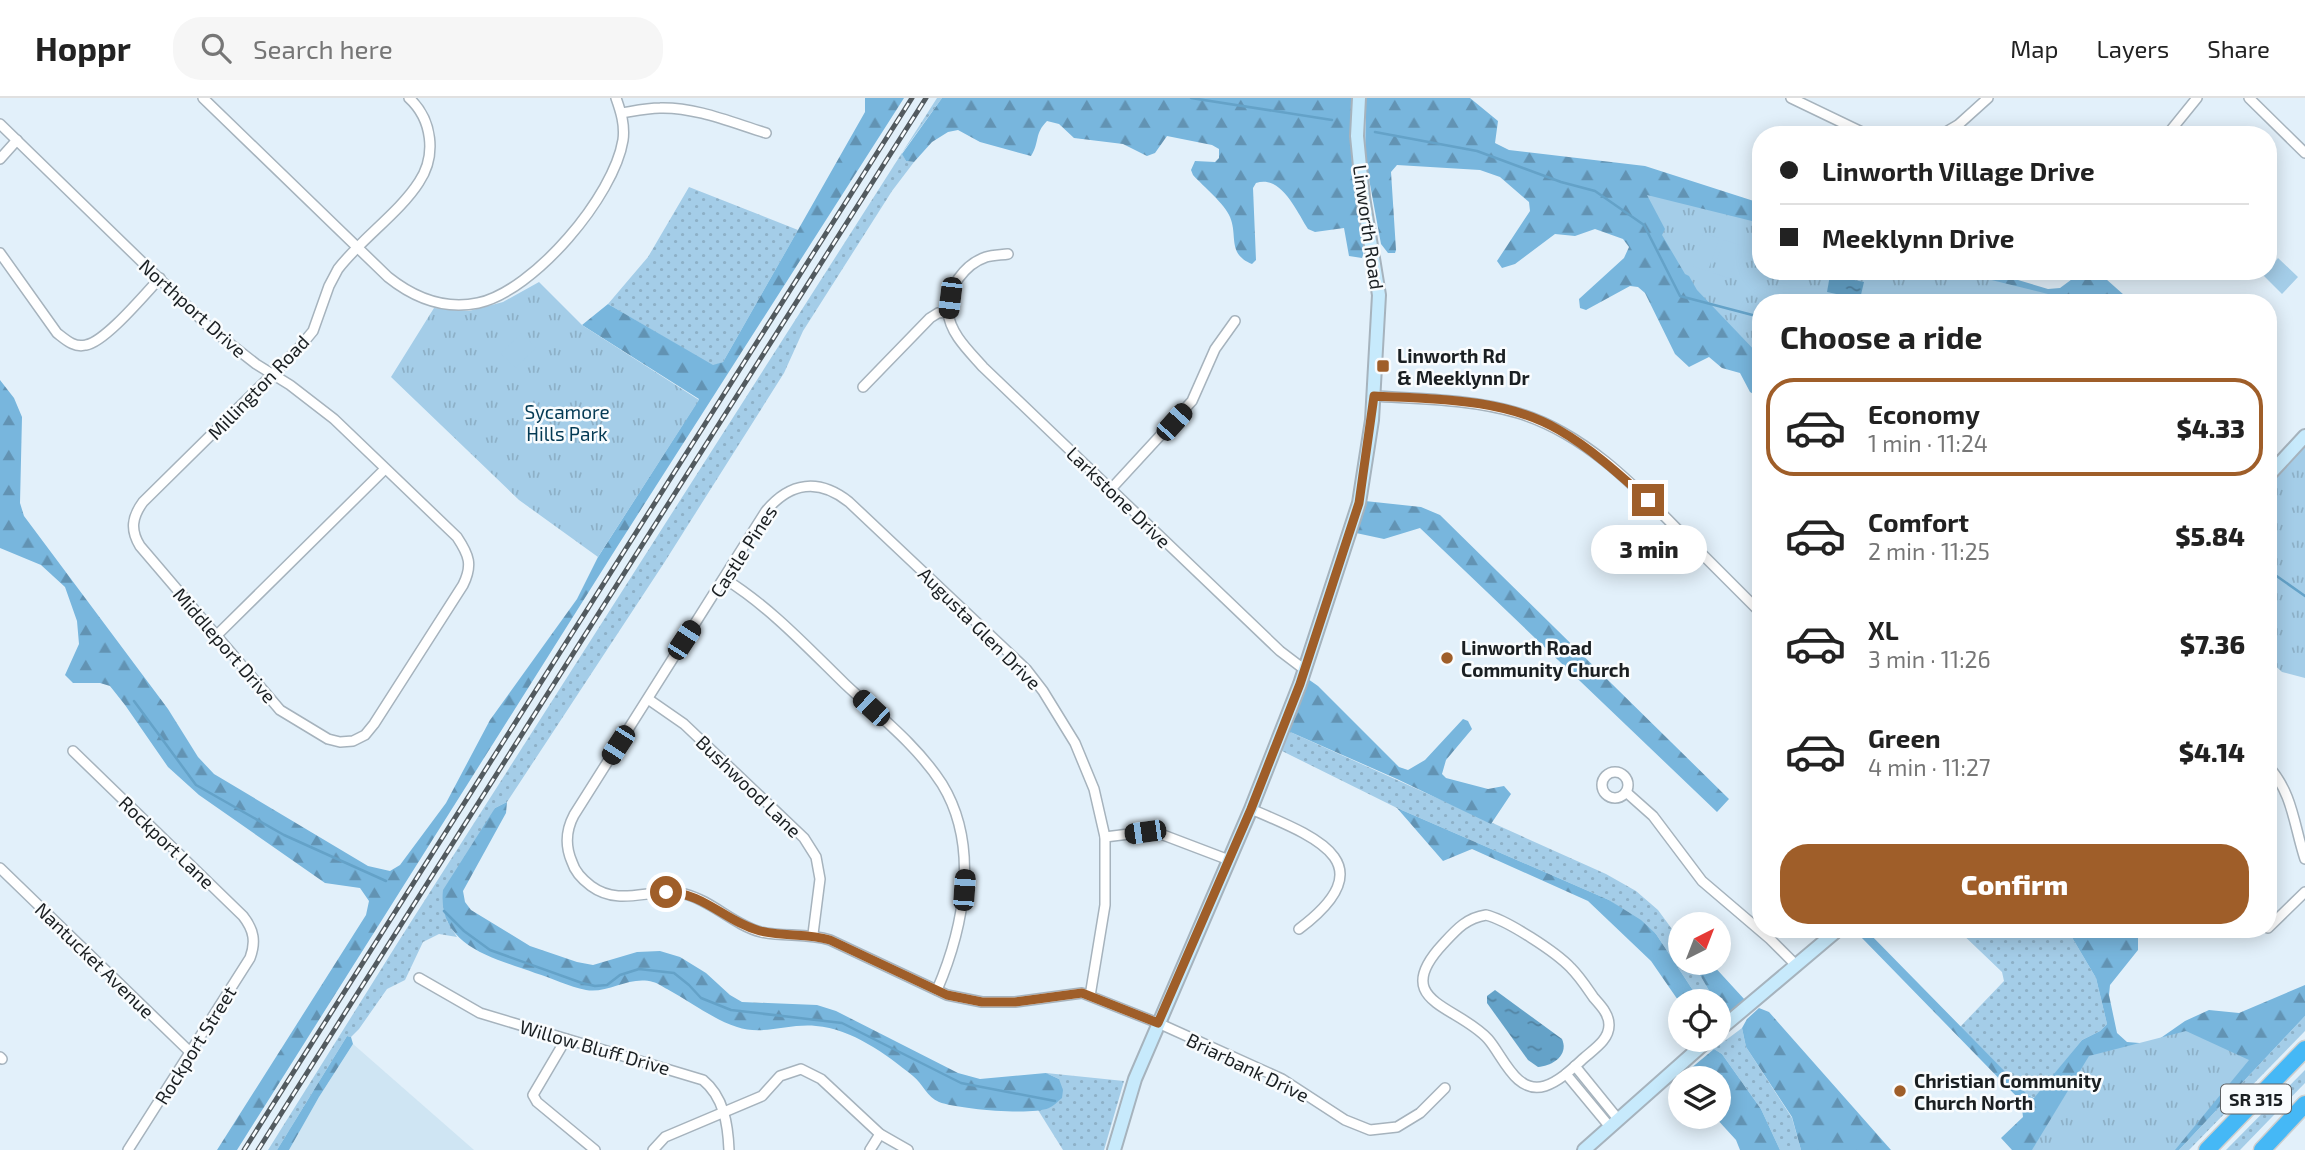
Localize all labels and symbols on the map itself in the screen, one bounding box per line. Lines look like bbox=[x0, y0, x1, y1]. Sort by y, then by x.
street label: Linworth Road bbox=[1349, 163, 1389, 291]
street label: Northport Drive bbox=[135, 254, 251, 362]
car bbox=[938, 276, 963, 320]
street label: Millington Road bbox=[202, 330, 314, 444]
place label: Linworth Rd & Meeklynn Dr bbox=[1397, 344, 1530, 390]
marker: Linworth Rd & Meeklynn Dr bbox=[1375, 358, 1391, 374]
car bbox=[1153, 399, 1196, 445]
park label: Sycamore Hills Park bbox=[524, 400, 610, 445]
street label: Larkstone Drive bbox=[1062, 442, 1176, 552]
route end bbox=[1632, 484, 1664, 516]
street label: Castle Pines bbox=[705, 501, 781, 601]
callout: 3 min bbox=[1590, 524, 1706, 574]
street label: Augusta Glen Drive bbox=[914, 562, 1046, 694]
street label: Middleport Drive bbox=[169, 583, 281, 707]
car bbox=[664, 617, 705, 663]
place label: Linworth Road Community Church bbox=[1461, 636, 1630, 682]
marker: Linworth Road Community Church bbox=[1439, 650, 1455, 666]
car bbox=[849, 686, 894, 730]
car bbox=[598, 722, 639, 768]
street label: Bushwood Lane bbox=[692, 730, 806, 842]
street label: Rockport Lane bbox=[115, 791, 219, 893]
car bbox=[1123, 819, 1168, 845]
car bbox=[953, 868, 976, 912]
route start bbox=[650, 876, 682, 908]
street label: Nantucket Avenue bbox=[31, 897, 159, 1023]
north arrow bbox=[1668, 912, 1731, 975]
street label: Rockport Street bbox=[149, 982, 241, 1108]
street label: Willow Bluff Drive bbox=[517, 1015, 673, 1079]
street label: Briarbank Drive bbox=[1183, 1027, 1313, 1107]
place label: Christian Community Church North bbox=[1914, 1069, 2102, 1114]
marker: Christian Community Church North bbox=[1892, 1083, 1908, 1099]
road number: SR 315 bbox=[2221, 1084, 2291, 1114]

